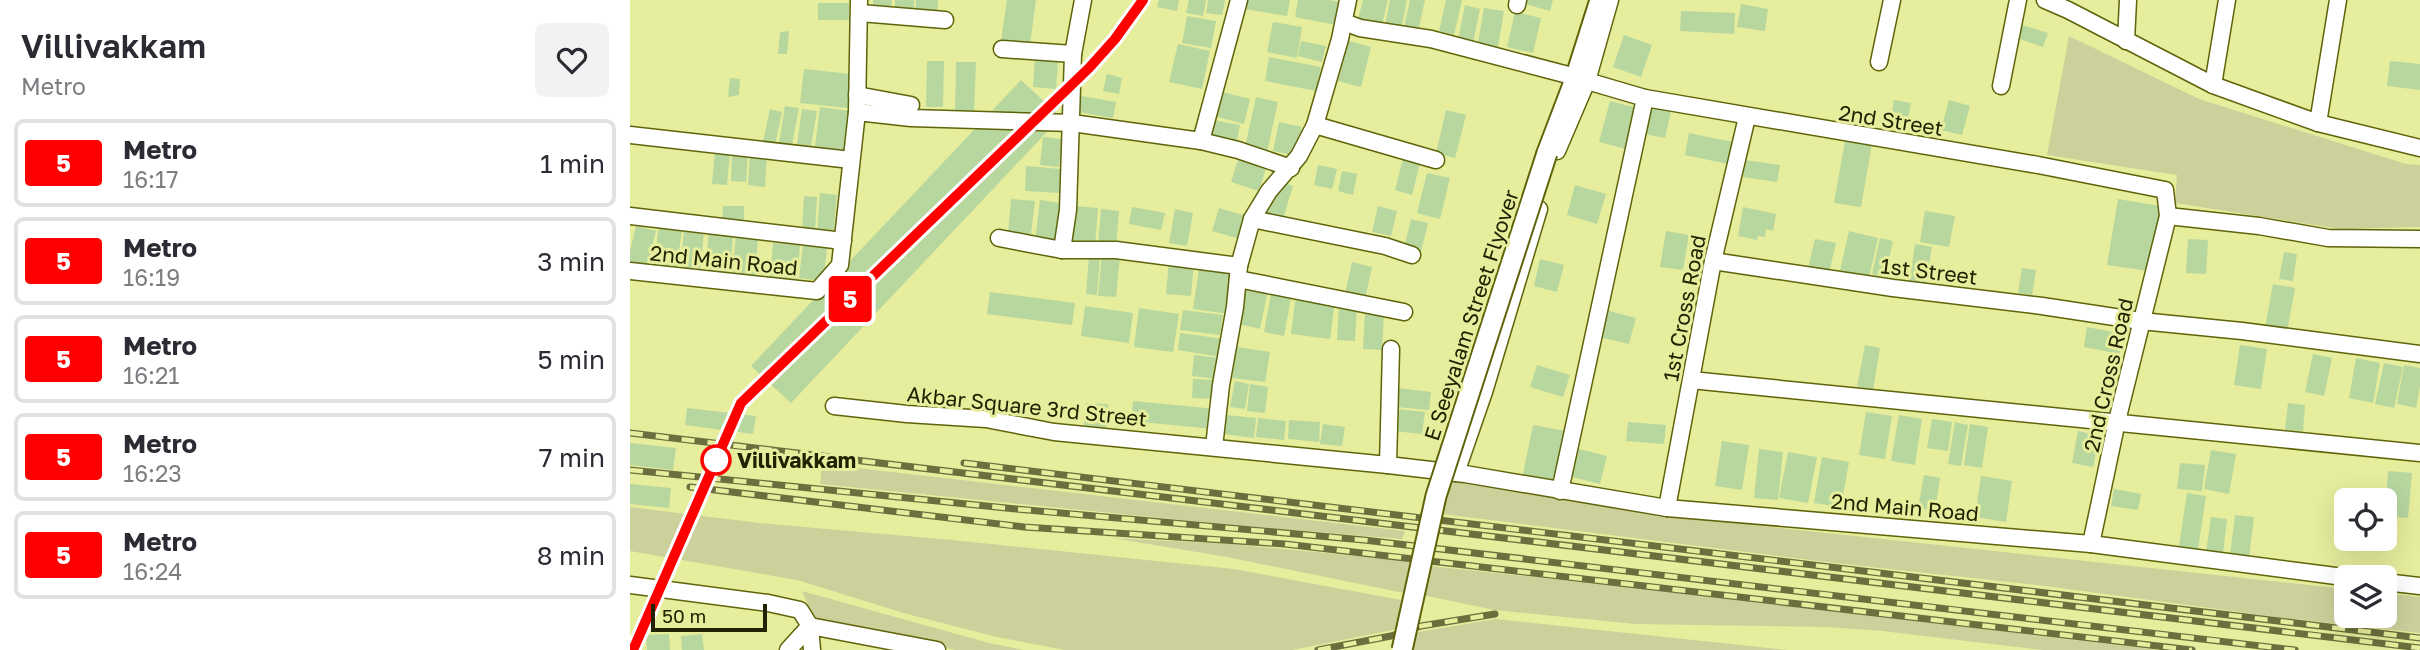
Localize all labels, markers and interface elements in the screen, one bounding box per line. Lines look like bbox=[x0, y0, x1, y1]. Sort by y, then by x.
button: heart bbox=[535, 23, 609, 97]
text: Villivakkam bbox=[21, 26, 206, 65]
text: Metro bbox=[21, 72, 86, 100]
street label: 2nd Street bbox=[1837, 99, 1945, 141]
text: Metro bbox=[123, 134, 197, 165]
text: 5 bbox=[56, 148, 71, 177]
text: 1 min bbox=[540, 148, 605, 179]
text: 16:17 bbox=[123, 165, 178, 193]
street label: E Seeyalam Street Flyover bbox=[1418, 186, 1524, 444]
text: Metro bbox=[123, 232, 197, 263]
street label: 1st Cross Road bbox=[1657, 232, 1711, 384]
street label: 2nd Main Road bbox=[649, 239, 799, 281]
text: 5 bbox=[56, 246, 71, 275]
text: 3 min bbox=[537, 246, 605, 277]
street label: 1st Street bbox=[1879, 252, 1979, 290]
text: 16:19 bbox=[123, 263, 180, 291]
line badge: 5 bbox=[827, 276, 873, 322]
text: 5 bbox=[843, 284, 857, 313]
street label: 2nd Cross Road bbox=[2078, 296, 2138, 454]
text: Metro bbox=[123, 330, 197, 361]
text: 5 bbox=[56, 344, 71, 373]
text: 5 min bbox=[537, 344, 605, 375]
text: 16:21 bbox=[123, 361, 179, 389]
street label: Akbar Square 3rd Street bbox=[906, 380, 1148, 432]
text: Metro bbox=[123, 428, 197, 459]
text: 5 bbox=[56, 442, 71, 471]
text: 7 min bbox=[539, 442, 605, 473]
marker: Villivakkam bbox=[701, 445, 731, 475]
place label: Villivakkam bbox=[737, 447, 856, 473]
text: 16:23 bbox=[123, 459, 182, 487]
street label: 2nd Main Road bbox=[1830, 488, 1980, 526]
map controls bbox=[2334, 488, 2397, 628]
button: locate bbox=[2334, 488, 2397, 551]
text: Metro bbox=[123, 526, 197, 557]
text: 5 bbox=[56, 540, 71, 569]
text: 8 min bbox=[537, 540, 605, 571]
text: 16:24 bbox=[123, 557, 182, 585]
button: layers bbox=[2334, 565, 2397, 628]
scale bar bbox=[651, 601, 766, 633]
text: 50 m bbox=[662, 604, 706, 627]

